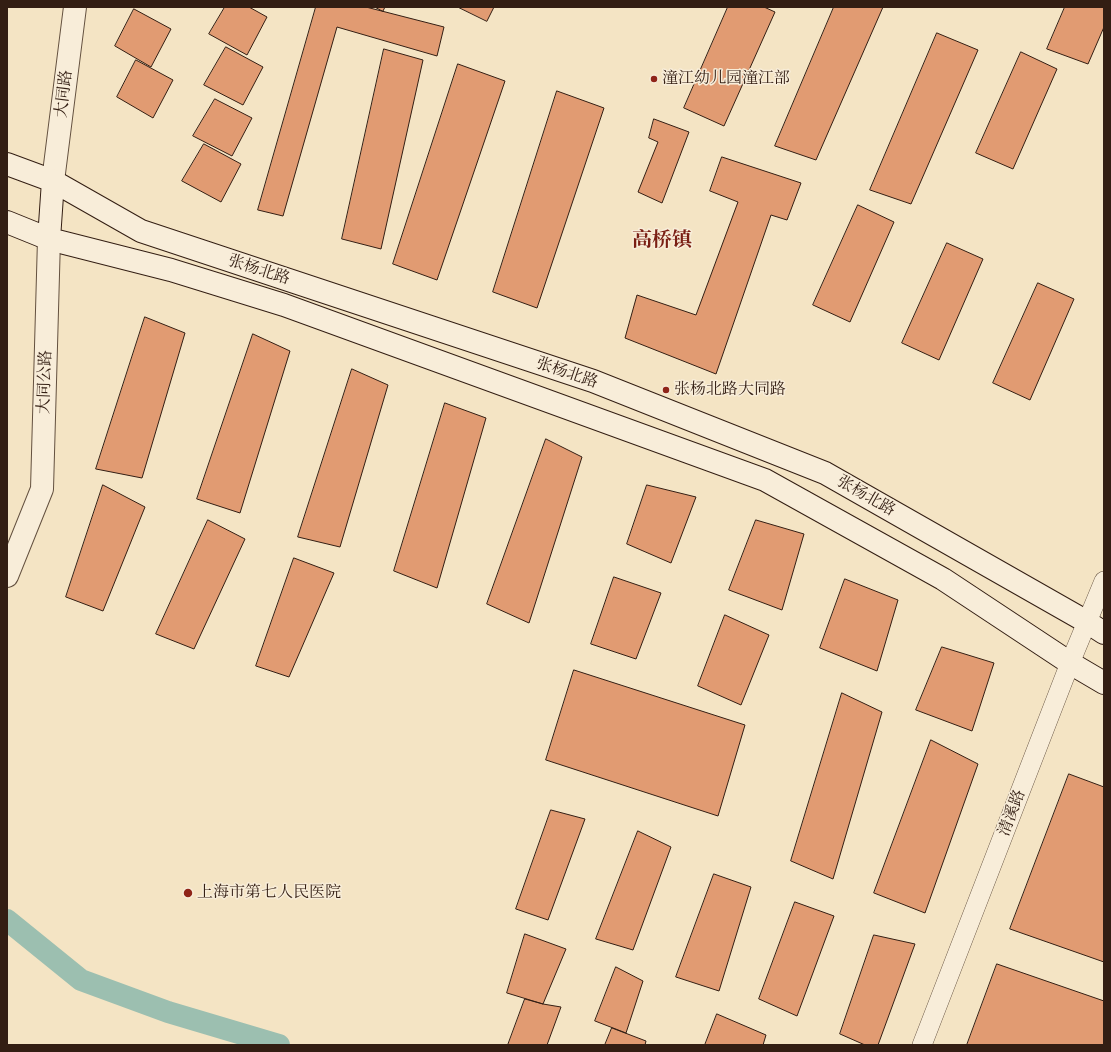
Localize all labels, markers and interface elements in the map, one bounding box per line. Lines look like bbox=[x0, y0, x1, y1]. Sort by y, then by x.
street label: 大同路 bbox=[52, 69, 76, 119]
place label: 潼江幼儿园潼江部 bbox=[662, 69, 790, 89]
marker: 潼江幼儿园潼江部 bbox=[649, 74, 659, 84]
district label: 高桥镇 bbox=[632, 229, 692, 253]
street label: 张杨北路 bbox=[226, 251, 292, 289]
street label: 大同公路 bbox=[34, 350, 56, 414]
street label: 张杨北路 bbox=[534, 354, 600, 392]
place label: 张杨北路大同路 bbox=[674, 380, 786, 400]
marker: 张杨北路大同路 bbox=[661, 385, 671, 395]
street label: 张杨北路 bbox=[833, 472, 899, 520]
street label: 清溪路 bbox=[994, 787, 1030, 839]
place label: 上海市第七人民医院 bbox=[197, 883, 341, 903]
marker: 上海市第七人民医院 bbox=[182, 887, 194, 899]

